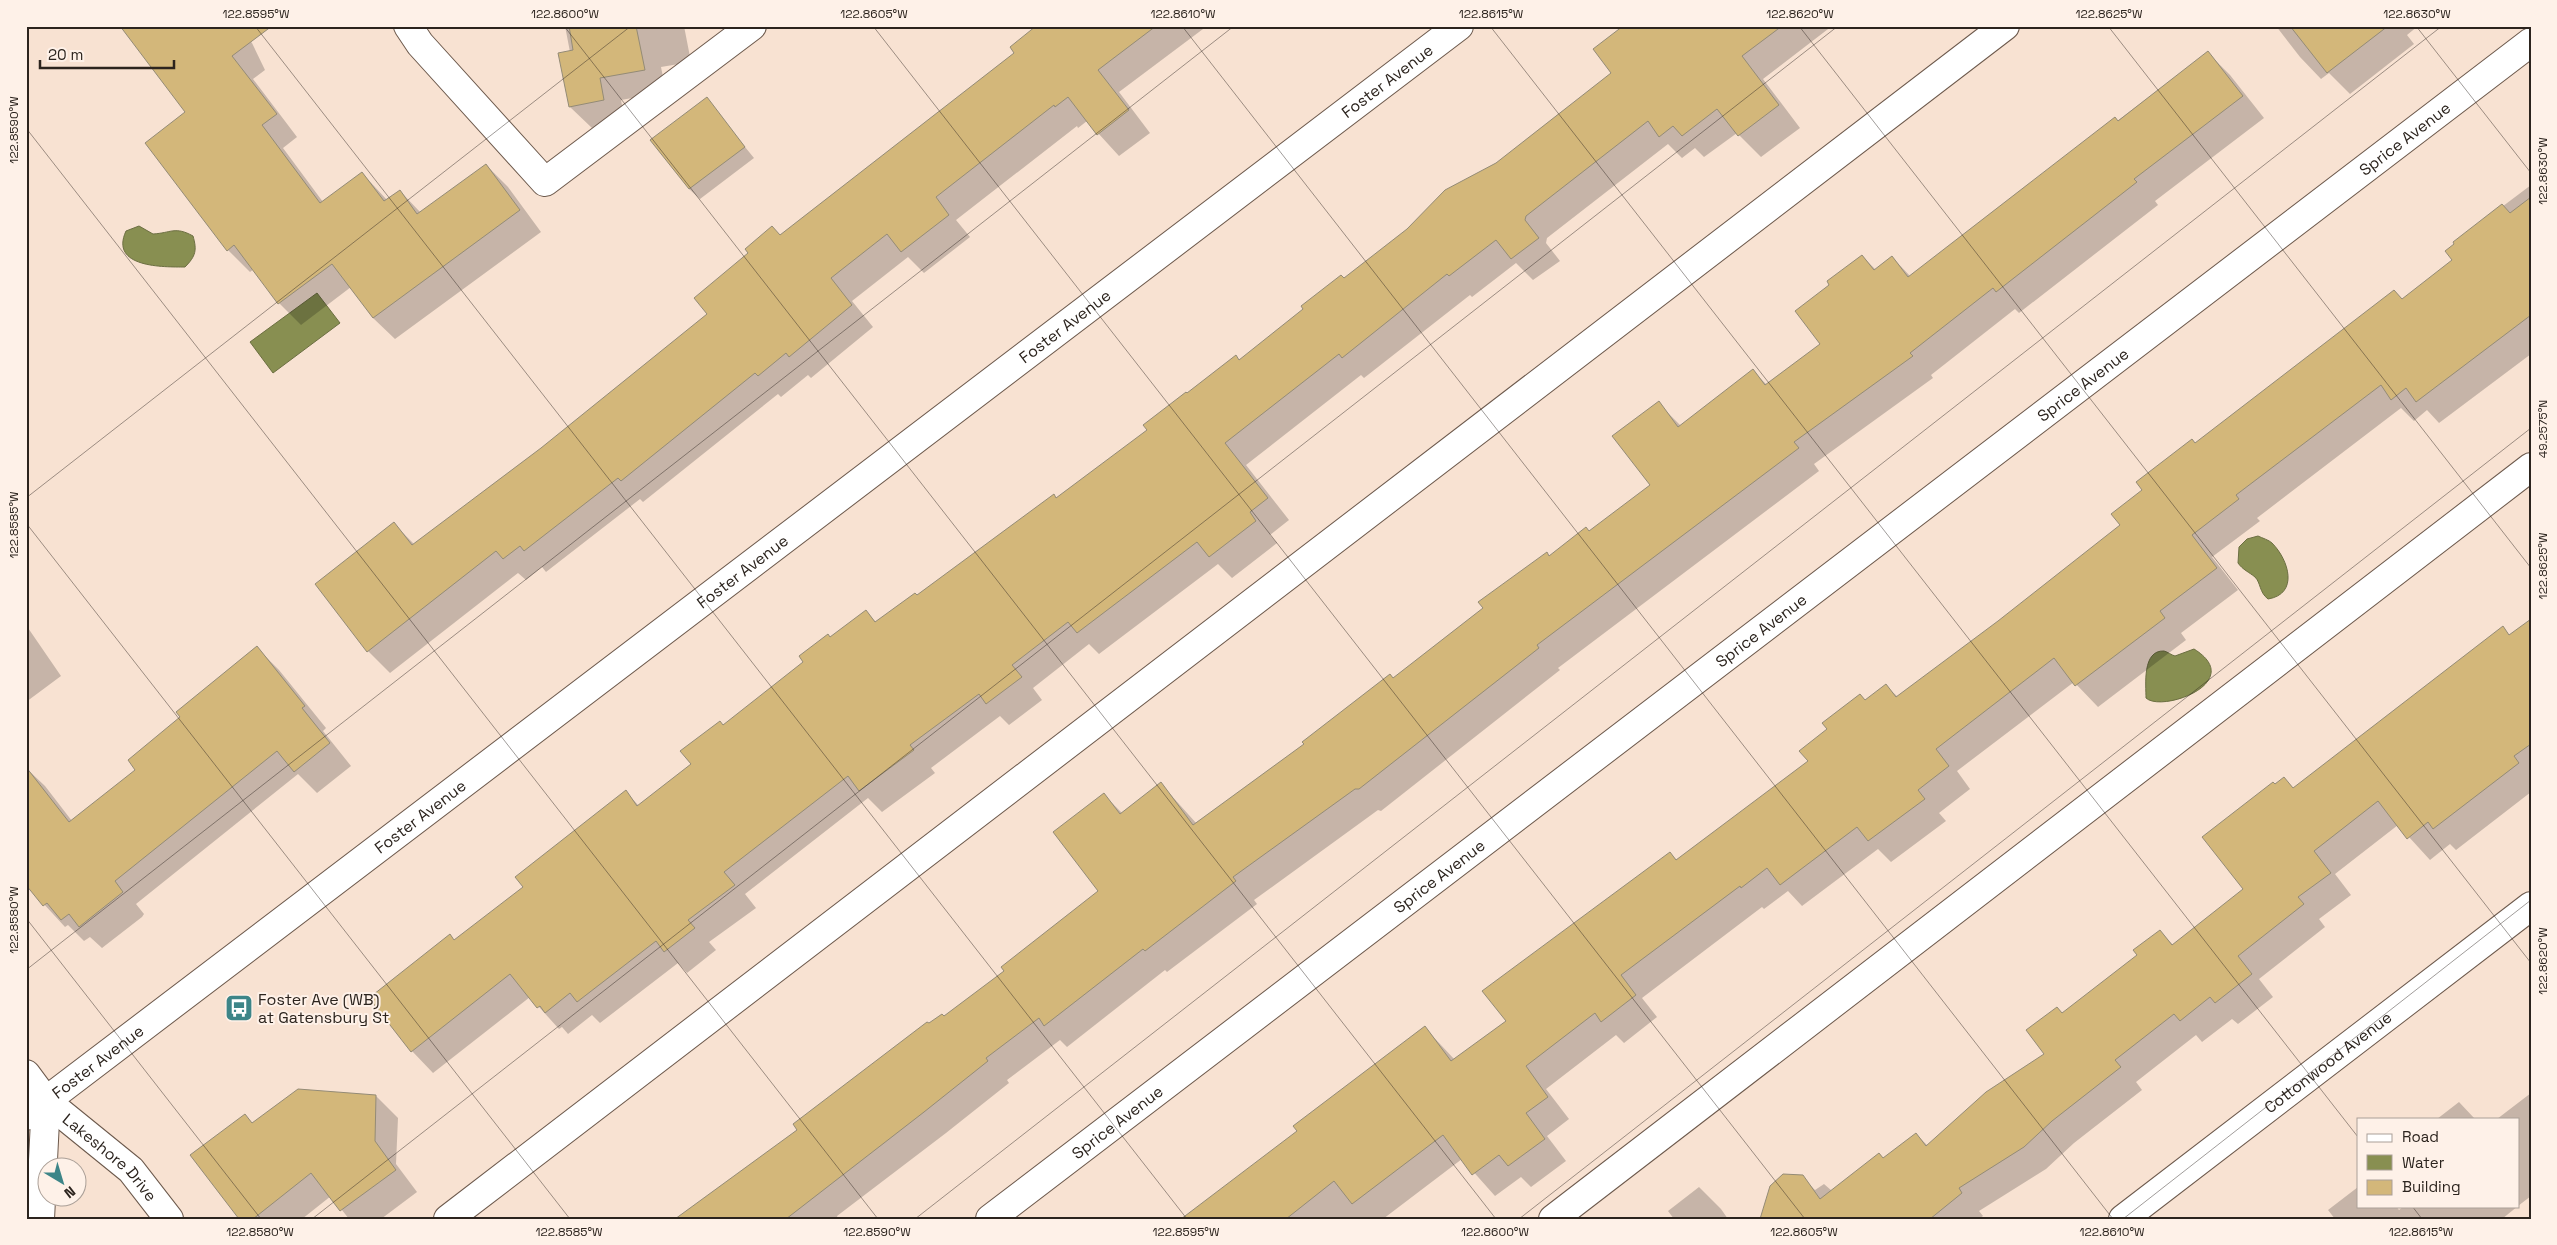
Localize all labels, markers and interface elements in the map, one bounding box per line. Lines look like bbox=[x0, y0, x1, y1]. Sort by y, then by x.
text: 122.8595°W bbox=[223, 6, 290, 22]
text: 122.8600°W bbox=[531, 6, 599, 22]
text: 122.8605°W bbox=[840, 6, 908, 22]
text: 122.8610°W bbox=[1150, 6, 1216, 22]
text: 122.8615°W bbox=[1459, 6, 1524, 22]
text: 122.8620°W bbox=[1766, 6, 1834, 22]
text: 122.8625°W bbox=[2076, 6, 2143, 22]
text: 122.8630°W bbox=[2383, 6, 2451, 22]
scale bar bbox=[40, 38, 174, 70]
street label: Foster Avenue bbox=[1337, 40, 1437, 123]
text: 20 m bbox=[48, 45, 83, 64]
text: 122.8590°W bbox=[6, 96, 22, 164]
street label: Sprice Avenue bbox=[2355, 97, 2455, 181]
text: 122.8630°W bbox=[2535, 137, 2551, 205]
street label: Foster Avenue bbox=[1015, 285, 1115, 368]
street label: Sprice Avenue bbox=[2033, 343, 2133, 426]
text: 49.2575°N bbox=[2535, 400, 2551, 458]
text: 122.8585°W bbox=[6, 491, 22, 558]
street label: Foster Avenue bbox=[693, 530, 793, 613]
text: 122.8625°W bbox=[2535, 532, 2551, 599]
street label: Sprice Avenue bbox=[1711, 589, 1811, 672]
street label: Foster Avenue bbox=[370, 775, 470, 858]
street label: Sprice Avenue bbox=[1389, 835, 1489, 918]
text: 122.8580°W bbox=[6, 886, 22, 954]
text: 122.8620°W bbox=[2535, 927, 2551, 995]
place label: Foster Ave (WB) at Gatensbury St bbox=[258, 989, 389, 1028]
bus stop icon: Foster Ave (WB) at Gatensbury St bbox=[224, 993, 254, 1023]
street label: Cottonwood Avenue bbox=[2260, 1007, 2396, 1118]
street label: Foster Avenue bbox=[48, 1020, 148, 1103]
street label: Sprice Avenue bbox=[1068, 1081, 1167, 1164]
street label: Lakeshore Drive bbox=[58, 1109, 161, 1206]
legend bbox=[2357, 1118, 2520, 1208]
text: Road bbox=[2402, 1127, 2439, 1146]
text: Water bbox=[2402, 1153, 2445, 1172]
north arrow bbox=[38, 1158, 88, 1208]
text: Building bbox=[2402, 1177, 2461, 1196]
text: N bbox=[61, 1182, 79, 1202]
text: 122.8580°W bbox=[226, 1224, 294, 1240]
text: 122.8585°W bbox=[536, 1224, 603, 1240]
text: 122.8590°W bbox=[843, 1224, 911, 1240]
text: 122.8595°W bbox=[1153, 1224, 1220, 1240]
text: 122.8600°W bbox=[1461, 1224, 1529, 1240]
text: 122.8605°W bbox=[1770, 1224, 1838, 1240]
text: 122.8610°W bbox=[2079, 1224, 2145, 1240]
text: 122.8615°W bbox=[2389, 1224, 2454, 1240]

